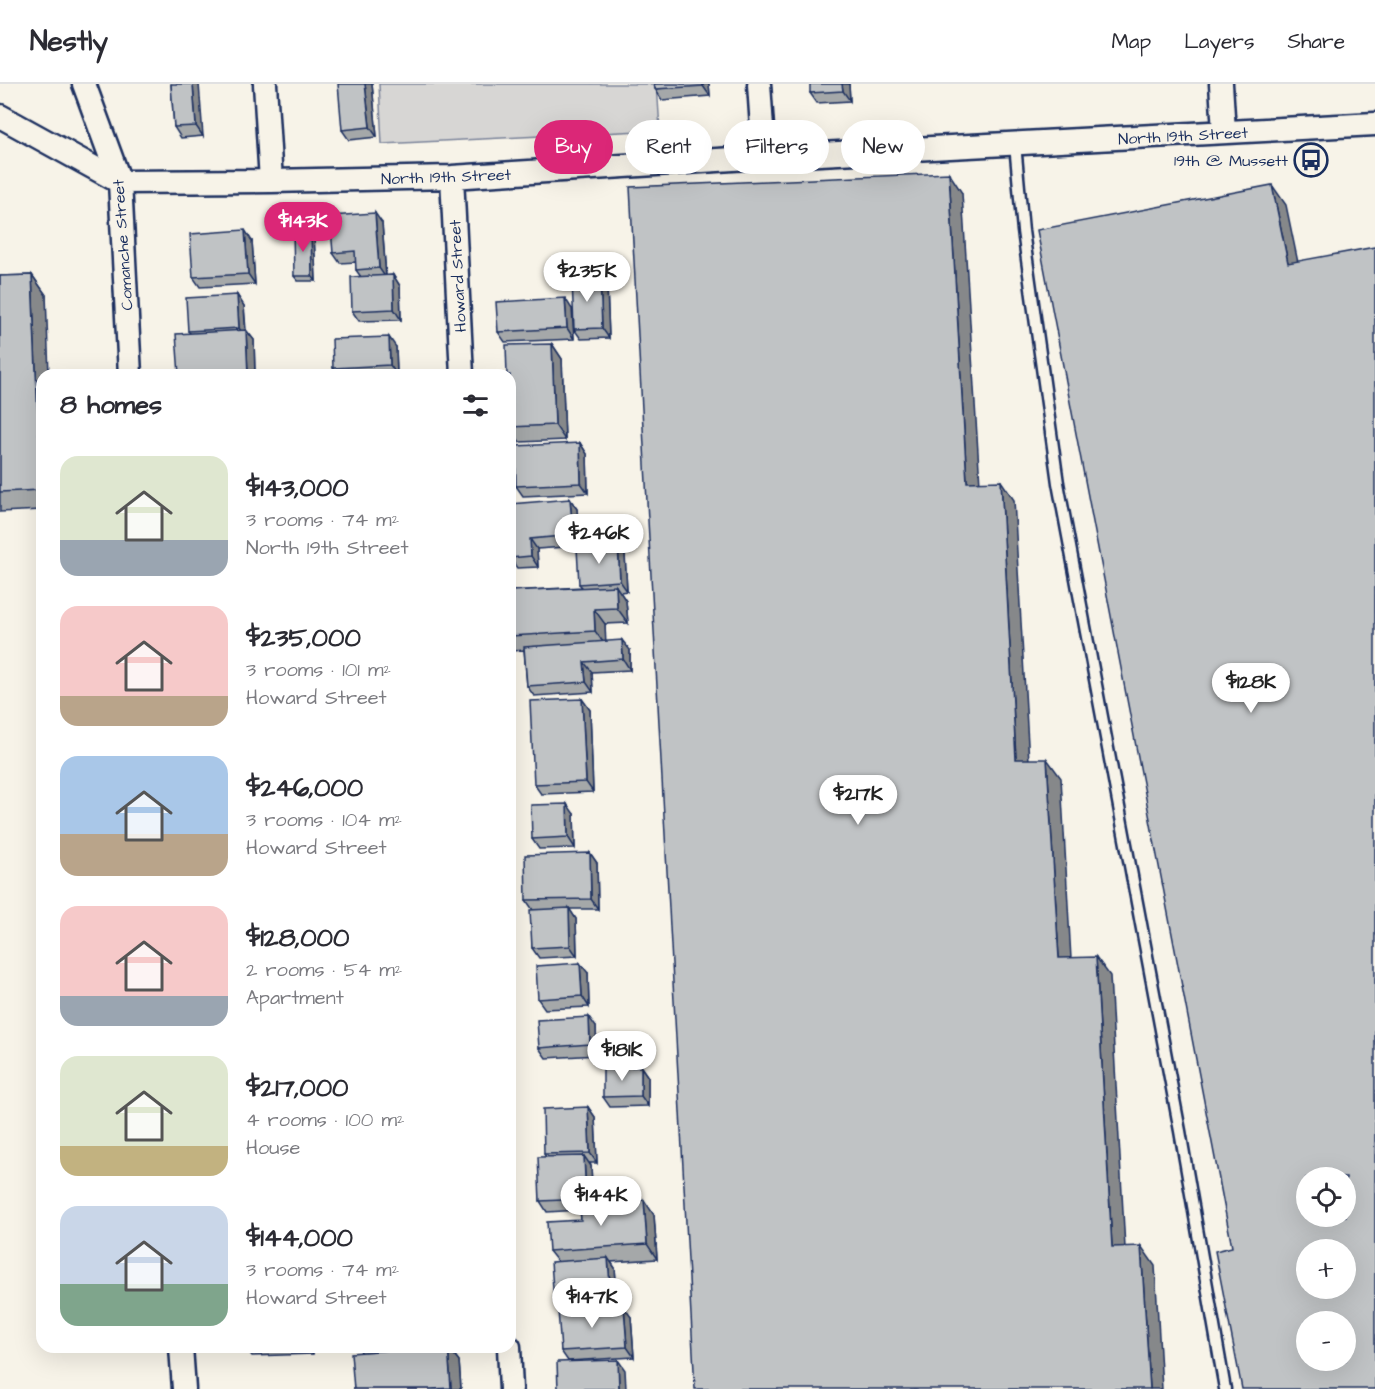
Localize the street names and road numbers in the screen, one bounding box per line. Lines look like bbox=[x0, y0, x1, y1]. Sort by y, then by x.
street label: North 19th Street bbox=[1118, 122, 1249, 150]
street label: North 19th Street bbox=[381, 164, 512, 190]
street label: Comanche Street bbox=[107, 178, 139, 311]
street label: Howard Street bbox=[444, 219, 472, 333]

